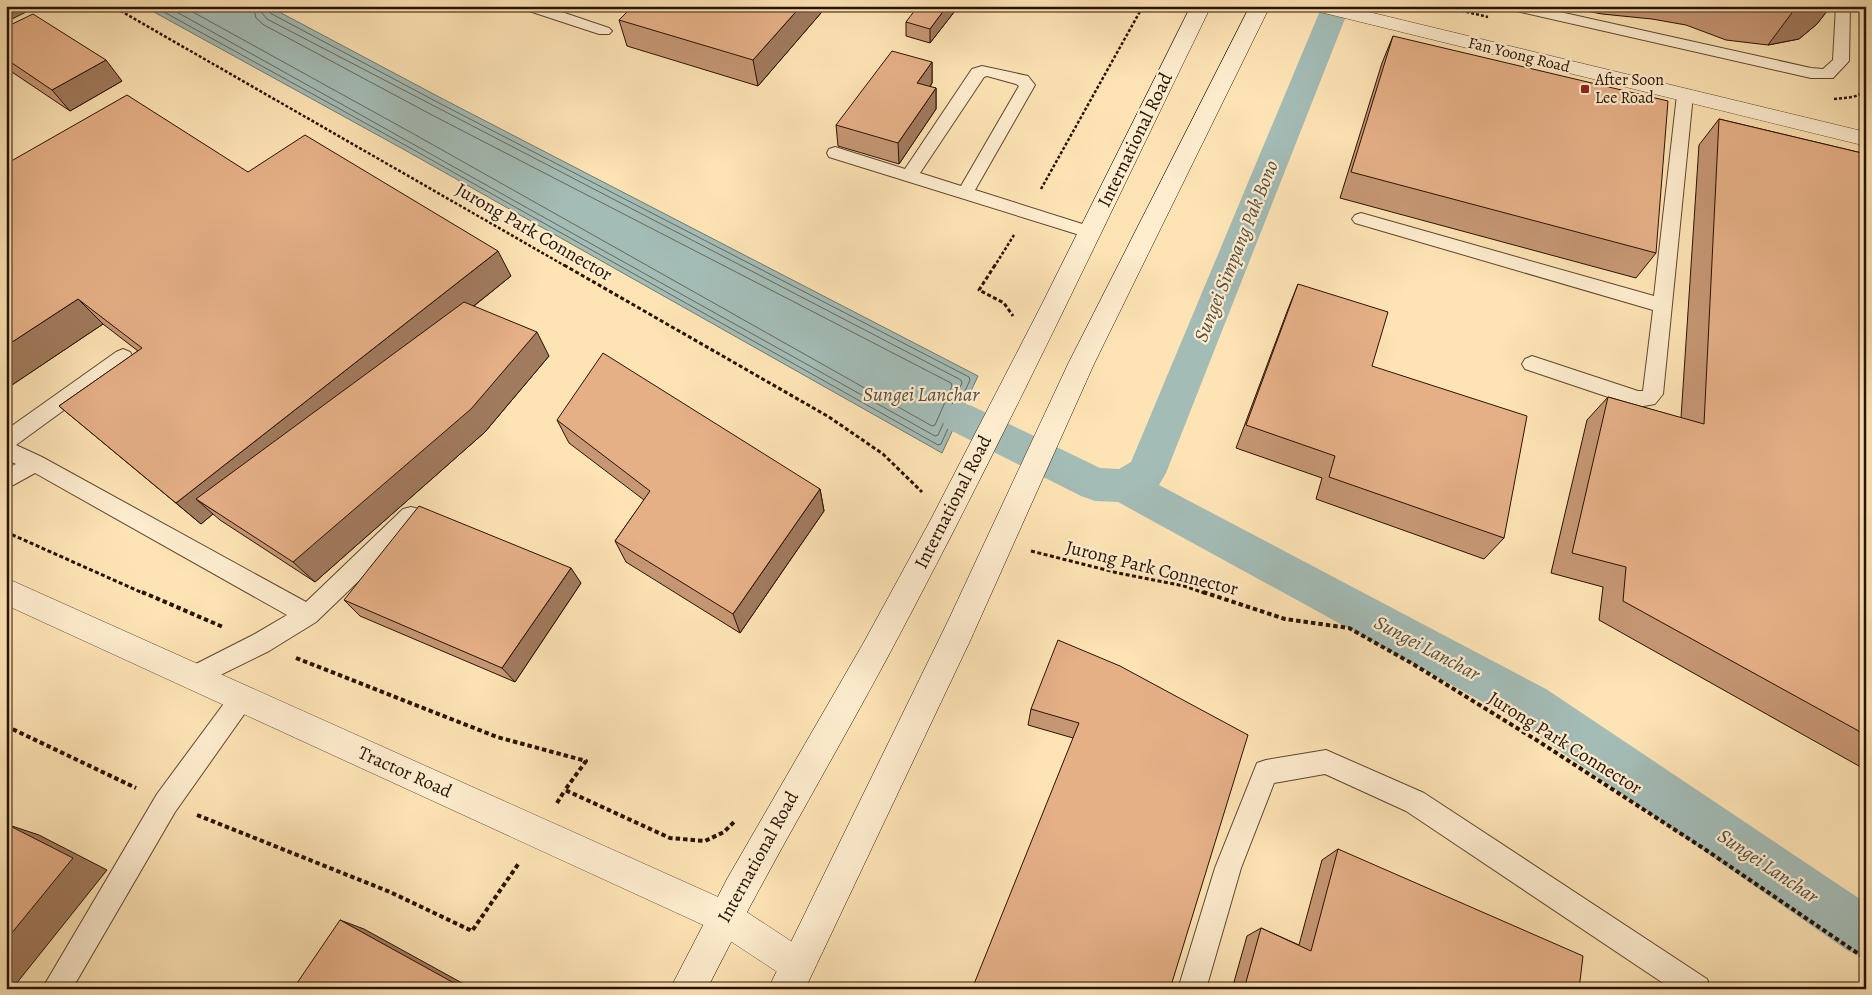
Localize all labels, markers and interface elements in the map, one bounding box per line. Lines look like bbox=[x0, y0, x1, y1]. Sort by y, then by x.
street label: Fan Yoong Road bbox=[1466, 32, 1573, 78]
street label: International Road bbox=[1091, 68, 1179, 212]
place label: After Soon Lee Road bbox=[1594, 69, 1664, 109]
marker: After Soon Lee Road bbox=[1579, 83, 1591, 95]
water label: Sungei Simpang Pak Bono bbox=[1187, 156, 1285, 346]
street label: Jurong Park Connector bbox=[451, 176, 617, 288]
water label: Sungei Lanchar bbox=[863, 381, 980, 408]
street label: International Road bbox=[908, 430, 998, 573]
street label: Jurong Park Connector bbox=[1063, 534, 1241, 602]
water label: Sungei Lanchar bbox=[1369, 609, 1486, 688]
street label: Jurong Park Connector bbox=[1483, 685, 1647, 801]
street label: Tractor Road bbox=[354, 740, 457, 805]
street label: International Road bbox=[711, 786, 805, 927]
water label: Sungei Lanchar bbox=[1712, 822, 1825, 910]

